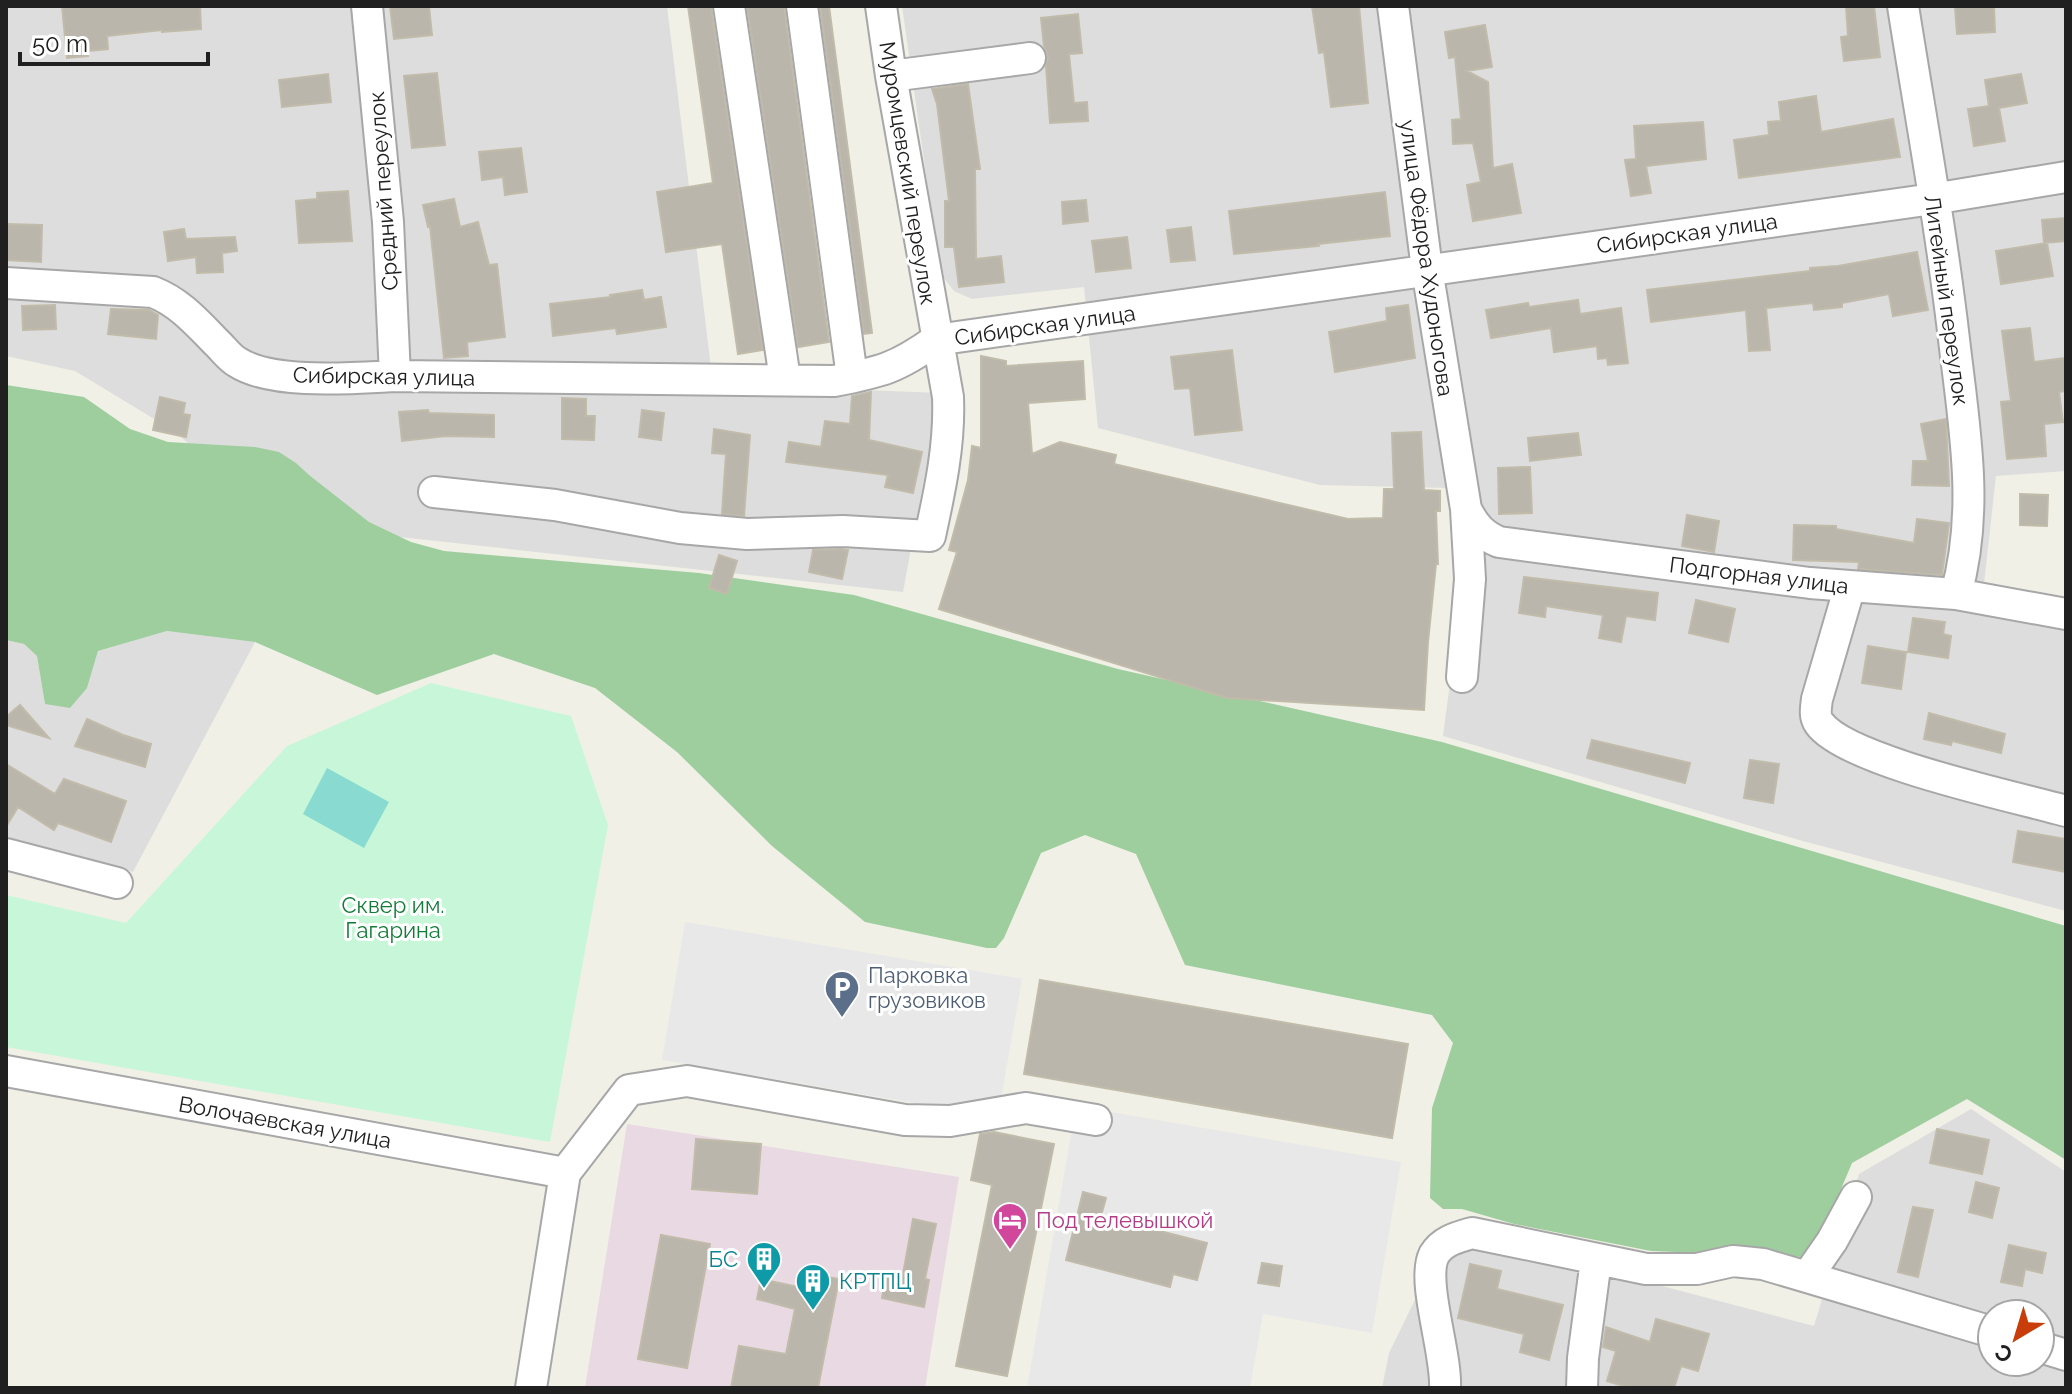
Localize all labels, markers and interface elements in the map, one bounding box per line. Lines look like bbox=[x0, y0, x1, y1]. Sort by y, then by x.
scale bar bbox=[20, 16, 208, 66]
text: 50 m bbox=[32, 29, 88, 58]
street label: Муромцевский переулок bbox=[874, 39, 942, 307]
street label: Средний переулок bbox=[363, 91, 403, 291]
street label: улица Фёдора Худоногова bbox=[1395, 118, 1459, 398]
street label: Литейный переулок bbox=[1919, 193, 1975, 407]
street label: Сибирская улица bbox=[1595, 207, 1779, 259]
street label: Сибирская улица bbox=[953, 299, 1137, 351]
street label: Сибирская улица bbox=[293, 361, 475, 391]
street label: Подгорная улица bbox=[1668, 551, 1850, 599]
park label: Сквер им. Гагарина bbox=[341, 892, 445, 943]
place label: Парковка грузовиков bbox=[868, 962, 986, 1013]
parking icon: Парковка грузовиков bbox=[823, 969, 861, 1019]
street label: Волочаевская улица bbox=[177, 1090, 393, 1154]
hotel icon: Под телевышкой bbox=[991, 1201, 1029, 1251]
place label: Под телевышкой bbox=[1036, 1207, 1213, 1233]
building icon: БС bbox=[745, 1240, 783, 1290]
place label: БС bbox=[709, 1246, 738, 1272]
building icon: КРТПЦ bbox=[794, 1262, 832, 1312]
place label: КРТПЦ bbox=[839, 1268, 912, 1294]
north arrow bbox=[1976, 1298, 2056, 1378]
text: С bbox=[1990, 1339, 2018, 1369]

